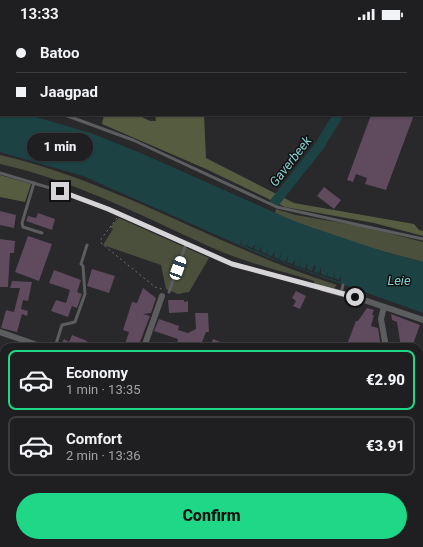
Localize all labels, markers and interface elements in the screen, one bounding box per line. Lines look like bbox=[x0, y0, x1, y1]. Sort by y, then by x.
text: 13:33 bbox=[20, 5, 59, 23]
text: Batoo bbox=[40, 44, 79, 62]
text: Jaagpad bbox=[40, 83, 98, 101]
callout: 1 min bbox=[27, 133, 93, 161]
water label: Gaverbeek bbox=[266, 133, 315, 189]
text: 1 min bbox=[44, 139, 76, 154]
route end bbox=[51, 182, 69, 200]
car bbox=[168, 255, 188, 281]
water label: Leie bbox=[387, 273, 411, 288]
route start bbox=[346, 288, 364, 306]
icon: car bbox=[18, 362, 54, 398]
text: Economy bbox=[66, 364, 128, 382]
text: €2.90 bbox=[366, 371, 405, 389]
text: 1 min · 13:35 bbox=[66, 382, 141, 397]
icon: car bbox=[18, 428, 54, 464]
text: Comfort bbox=[66, 430, 122, 448]
text: €3.91 bbox=[366, 437, 405, 455]
text: 2 min · 13:36 bbox=[66, 448, 141, 463]
button: Confirm bbox=[16, 493, 407, 539]

